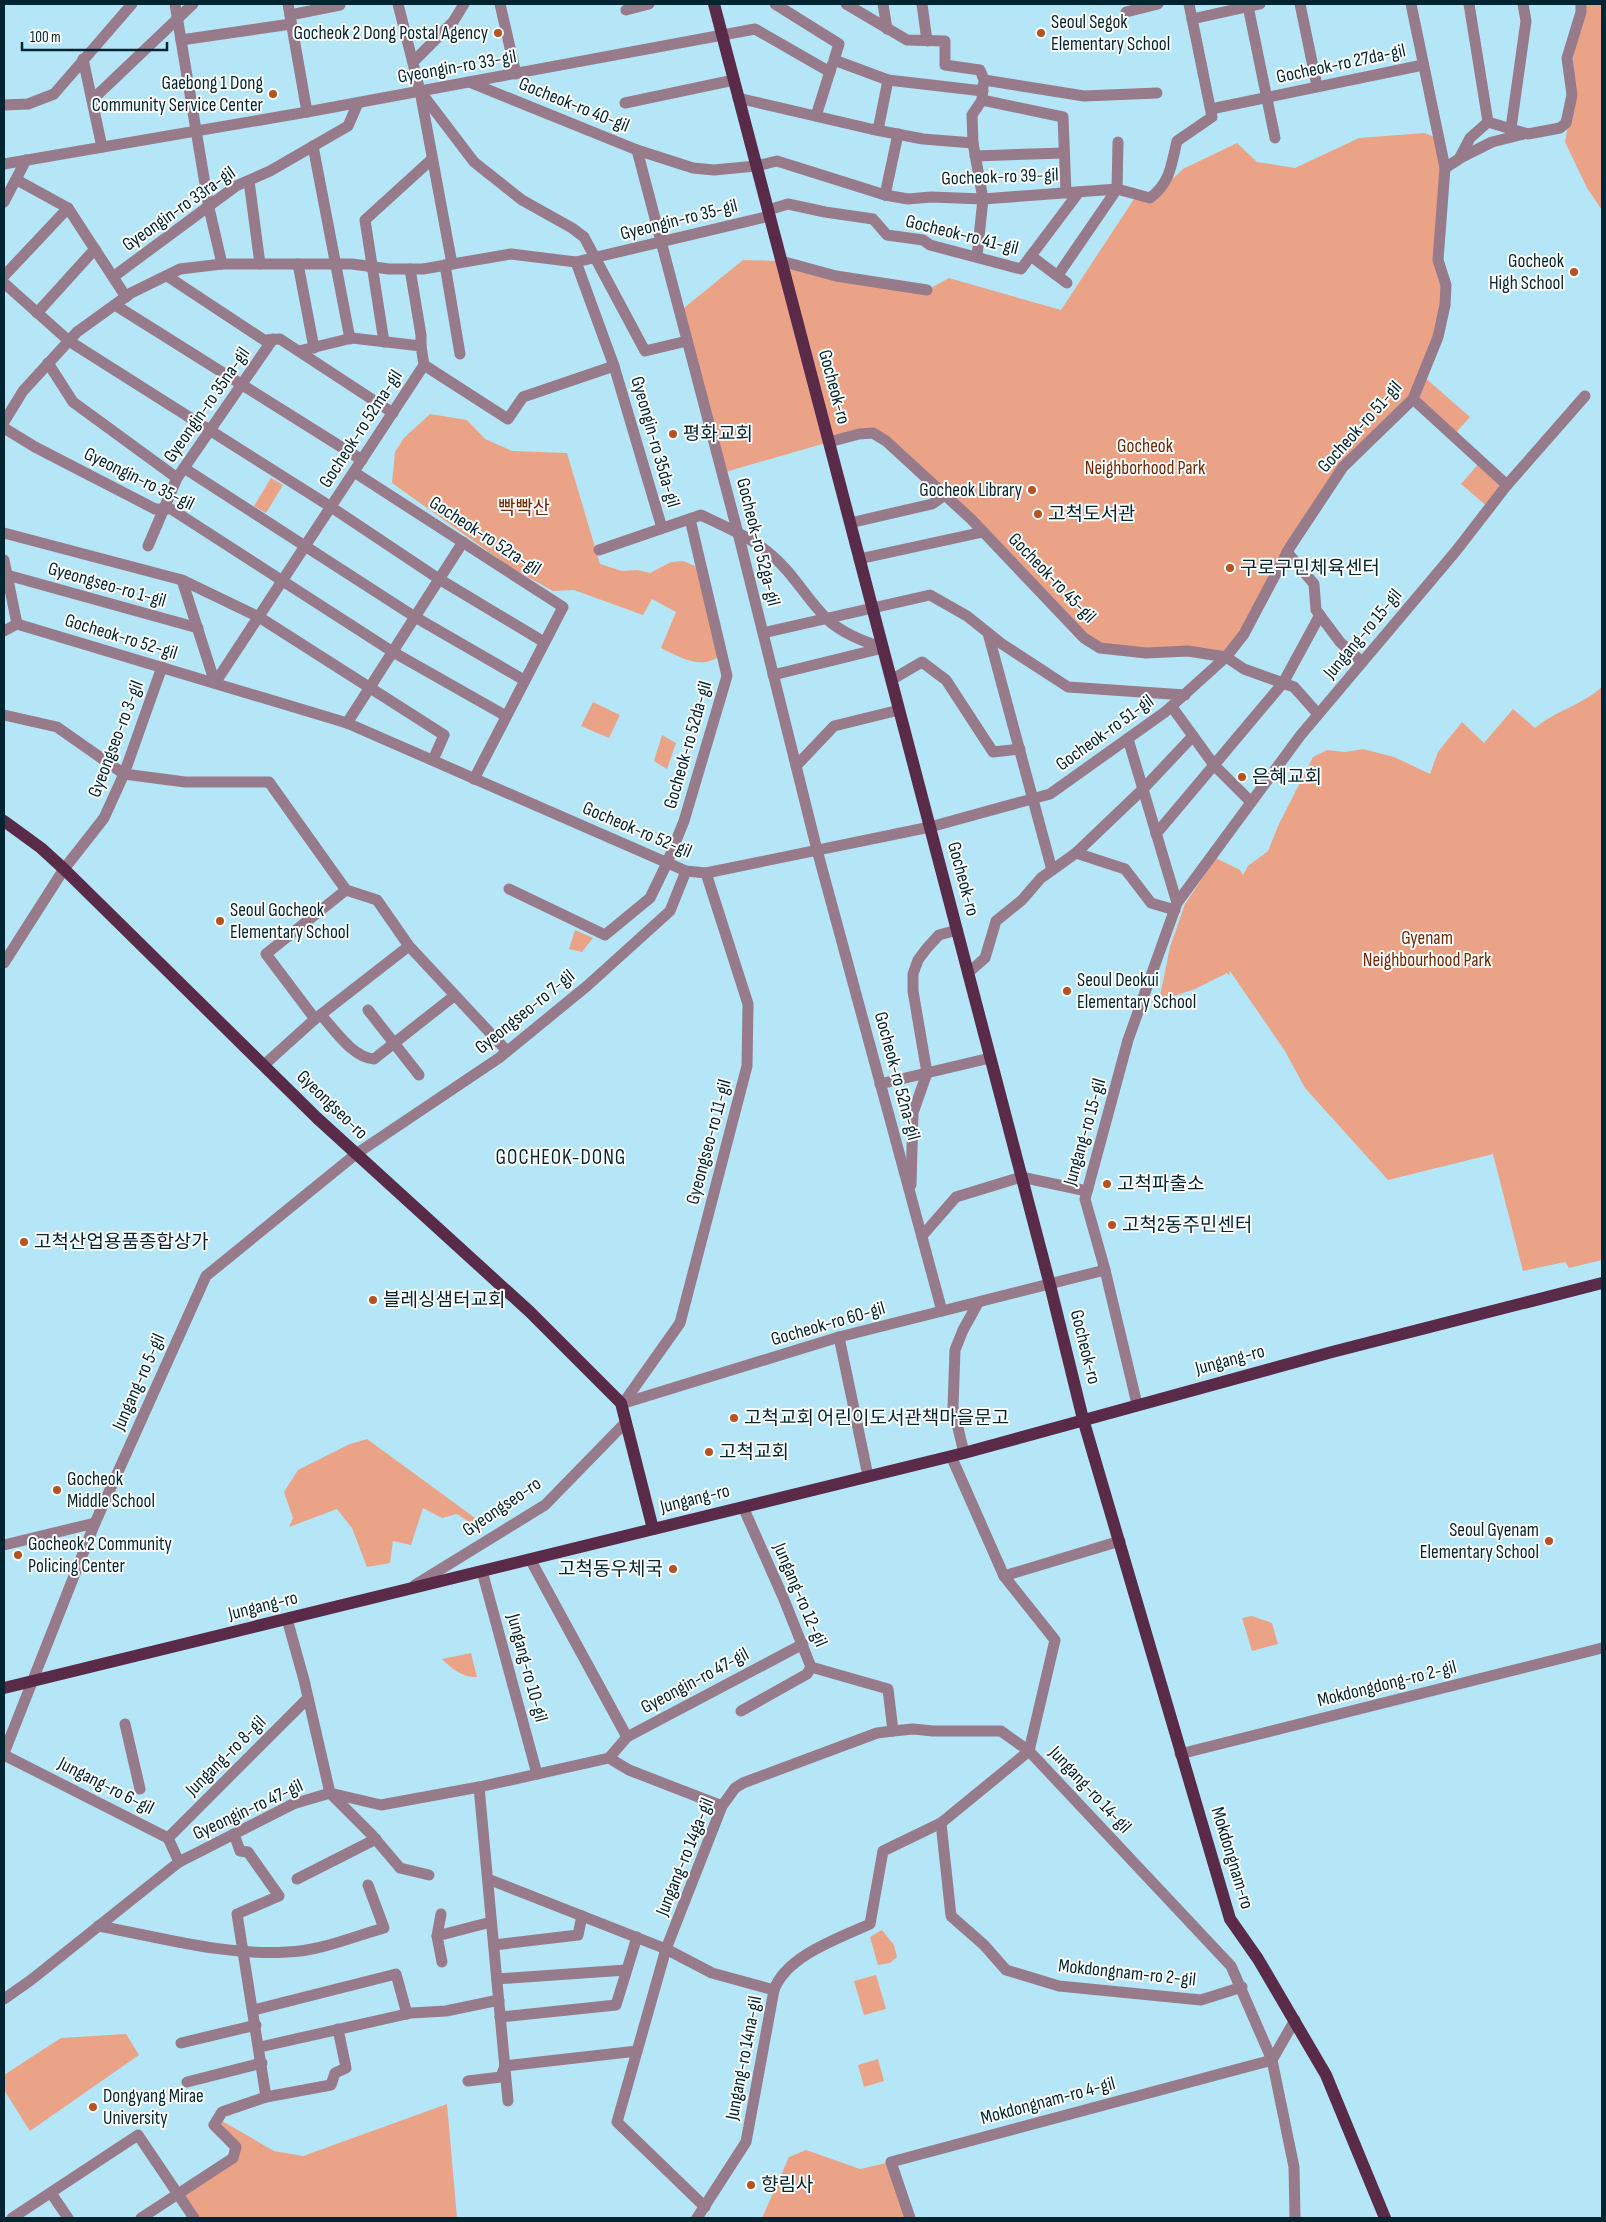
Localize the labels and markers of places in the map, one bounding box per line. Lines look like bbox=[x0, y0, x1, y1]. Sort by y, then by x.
place label: Seoul Segok Elementary School bbox=[1051, 11, 1170, 56]
place label: Gocheok 2 Dong Postal Agency bbox=[293, 22, 489, 45]
marker: Gocheok 2 Dong Postal Agency bbox=[492, 27, 504, 39]
marker: Seoul Segok Elementary School bbox=[1035, 27, 1047, 39]
place label: Gaebong 1 Dong Community Service Center bbox=[92, 72, 264, 117]
marker: Gaebong 1 Dong Community Service Center bbox=[267, 88, 279, 100]
place label: Gocheok High School bbox=[1489, 250, 1565, 295]
marker: Gocheok High School bbox=[1568, 266, 1580, 278]
place label: 평화교회 bbox=[683, 423, 753, 446]
marker: 평화교회 bbox=[667, 428, 679, 440]
place label: Gocheok Library bbox=[919, 479, 1023, 502]
marker: Gocheok Library bbox=[1026, 484, 1038, 496]
place label: 고척도서관 bbox=[1048, 503, 1135, 526]
marker: 고척도서관 bbox=[1032, 508, 1044, 520]
place label: 구로구민체육센터 bbox=[1240, 557, 1380, 580]
marker: 구로구민체육센터 bbox=[1224, 562, 1236, 574]
place label: 은혜교회 bbox=[1252, 766, 1322, 789]
marker: 은혜교회 bbox=[1236, 771, 1248, 783]
place label: Seoul Gocheok Elementary School bbox=[230, 899, 349, 944]
marker: Seoul Gocheok Elementary School bbox=[214, 915, 226, 927]
place label: Seoul Deokui Elementary School bbox=[1077, 969, 1196, 1014]
marker: Seoul Deokui Elementary School bbox=[1061, 985, 1073, 997]
place label: 고척파출소 bbox=[1117, 1173, 1204, 1196]
marker: 고척파출소 bbox=[1101, 1178, 1113, 1190]
place label: 고척2동주민센터 bbox=[1122, 1214, 1252, 1237]
marker: 고척2동주민센터 bbox=[1106, 1219, 1118, 1231]
place label: 고척산업용품종합상가 bbox=[34, 1231, 209, 1254]
marker: 고척산업용품종합상가 bbox=[18, 1236, 30, 1248]
place label: 블레싱샘터교회 bbox=[383, 1289, 505, 1312]
marker: 블레싱샘터교회 bbox=[367, 1294, 379, 1306]
place label: 고척교회 어린이도서관책마을문고 bbox=[744, 1407, 1009, 1430]
marker: 고척교회 어린이도서관책마을문고 bbox=[728, 1412, 740, 1424]
place label: 고척교회 bbox=[719, 1441, 789, 1464]
marker: 고척교회 bbox=[703, 1446, 715, 1458]
place label: Gocheok Middle School bbox=[67, 1468, 155, 1513]
marker: Gocheok Middle School bbox=[51, 1484, 63, 1496]
place label: Seoul Gyenam Elementary School bbox=[1420, 1519, 1539, 1564]
place label: Gocheok 2 Community Policing Center bbox=[28, 1533, 173, 1578]
marker: Seoul Gyenam Elementary School bbox=[1543, 1535, 1555, 1547]
marker: Gocheok 2 Community Policing Center bbox=[12, 1549, 24, 1561]
place label: 고척동우체국 bbox=[558, 1558, 663, 1581]
marker: 고척동우체국 bbox=[667, 1563, 679, 1575]
place label: Dongyang Mirae University bbox=[103, 2085, 204, 2130]
marker: Dongyang Mirae University bbox=[87, 2101, 99, 2113]
place label: 향림사 bbox=[761, 2174, 813, 2197]
marker: 향림사 bbox=[745, 2179, 757, 2191]

